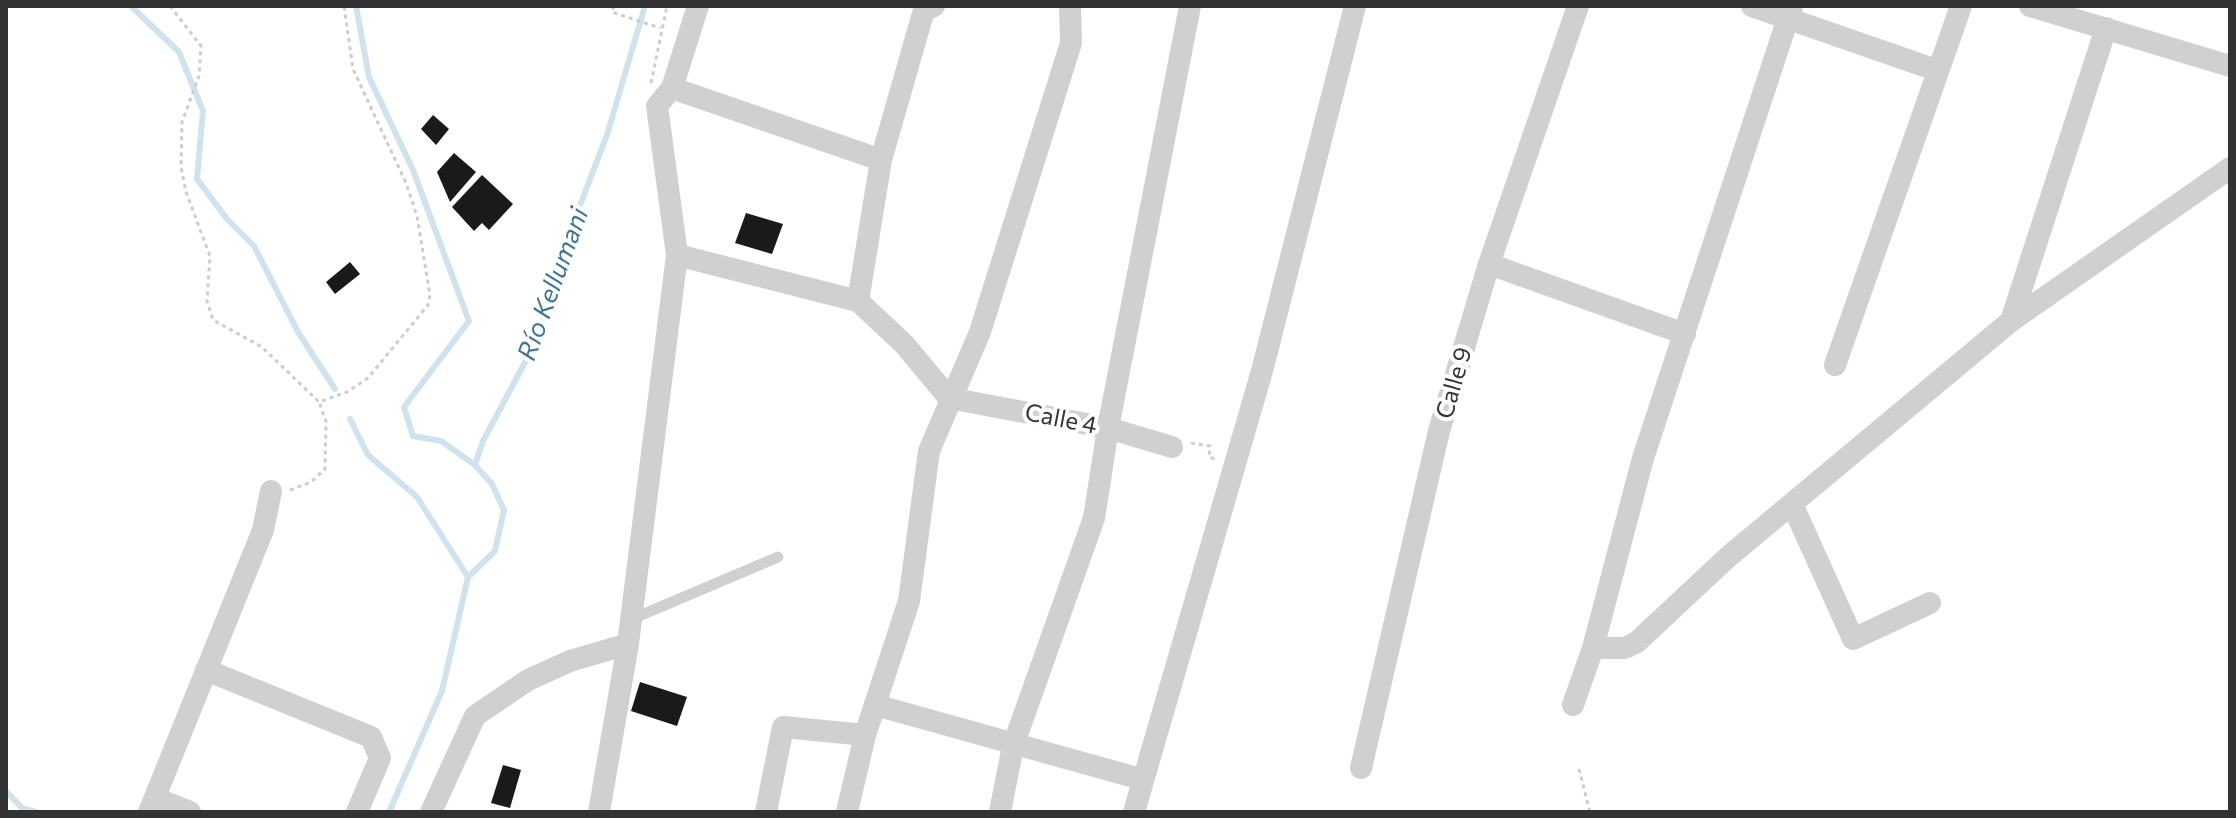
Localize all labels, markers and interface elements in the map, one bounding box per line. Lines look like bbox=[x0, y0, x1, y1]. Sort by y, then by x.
water label: Río Kellumani bbox=[511, 203, 595, 365]
street label: Calle 9 bbox=[1430, 344, 1478, 422]
street label: Calle 4 bbox=[1023, 398, 1099, 440]

